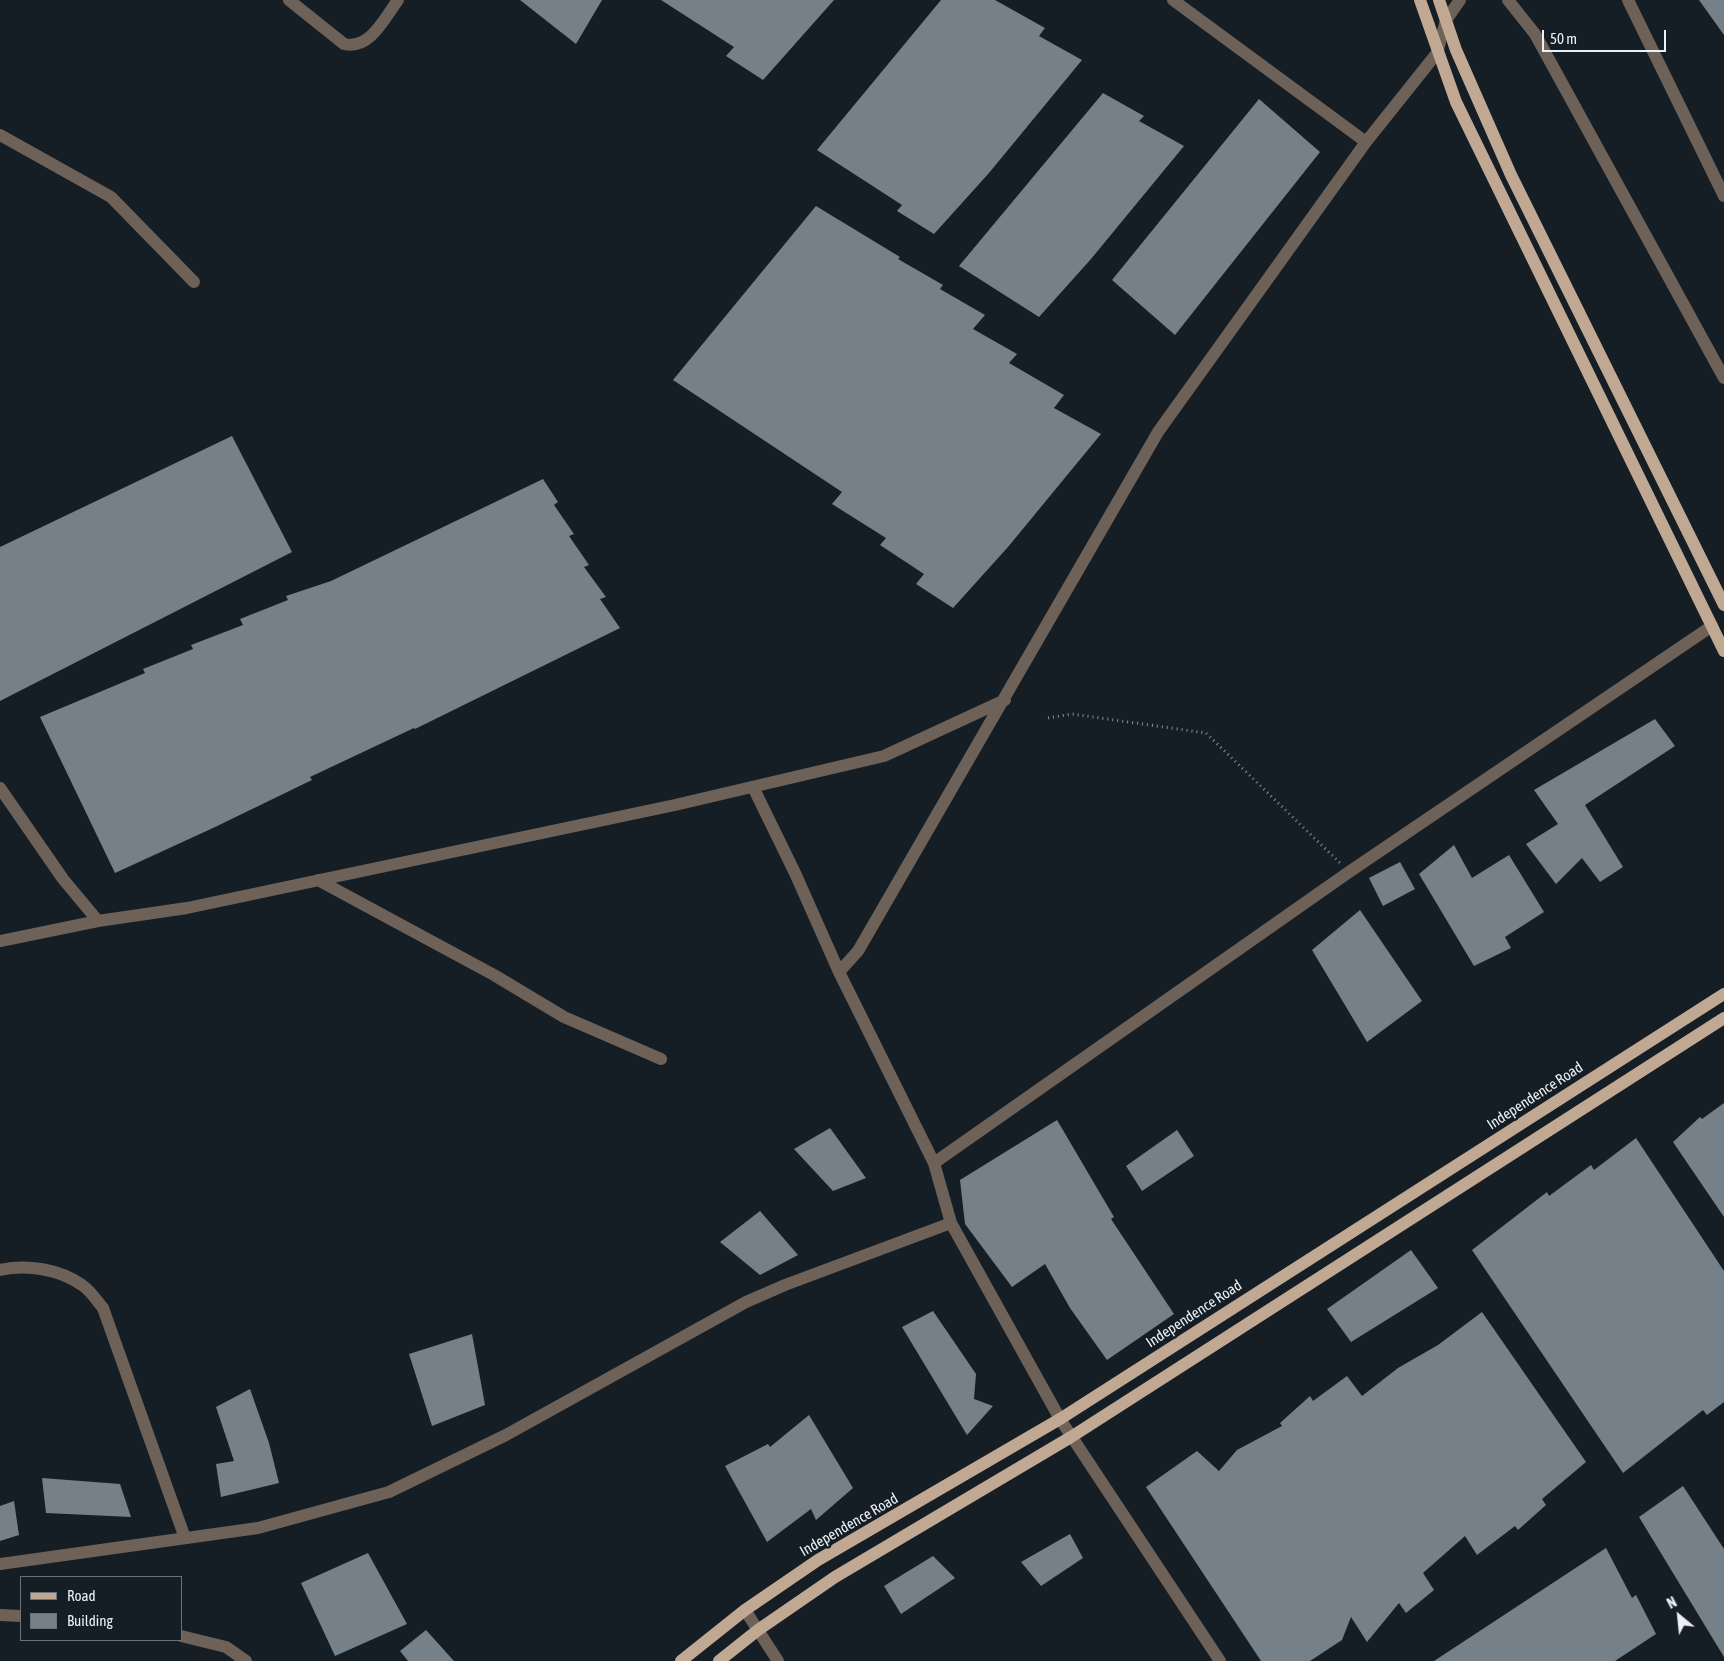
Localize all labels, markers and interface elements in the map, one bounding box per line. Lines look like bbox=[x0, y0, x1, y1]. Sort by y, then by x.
scale bar bbox=[1544, 20, 1668, 52]
text: 50 m bbox=[1550, 30, 1577, 47]
street label: Independence Road bbox=[1484, 1058, 1586, 1134]
street label: Independence Road bbox=[1143, 1276, 1245, 1352]
street label: Independence Road bbox=[797, 1490, 901, 1560]
legend bbox=[20, 1576, 182, 1641]
text: Road bbox=[67, 1587, 96, 1604]
north arrow bbox=[1654, 1591, 1704, 1641]
text: N bbox=[1665, 1594, 1679, 1612]
text: Building bbox=[67, 1612, 113, 1629]

